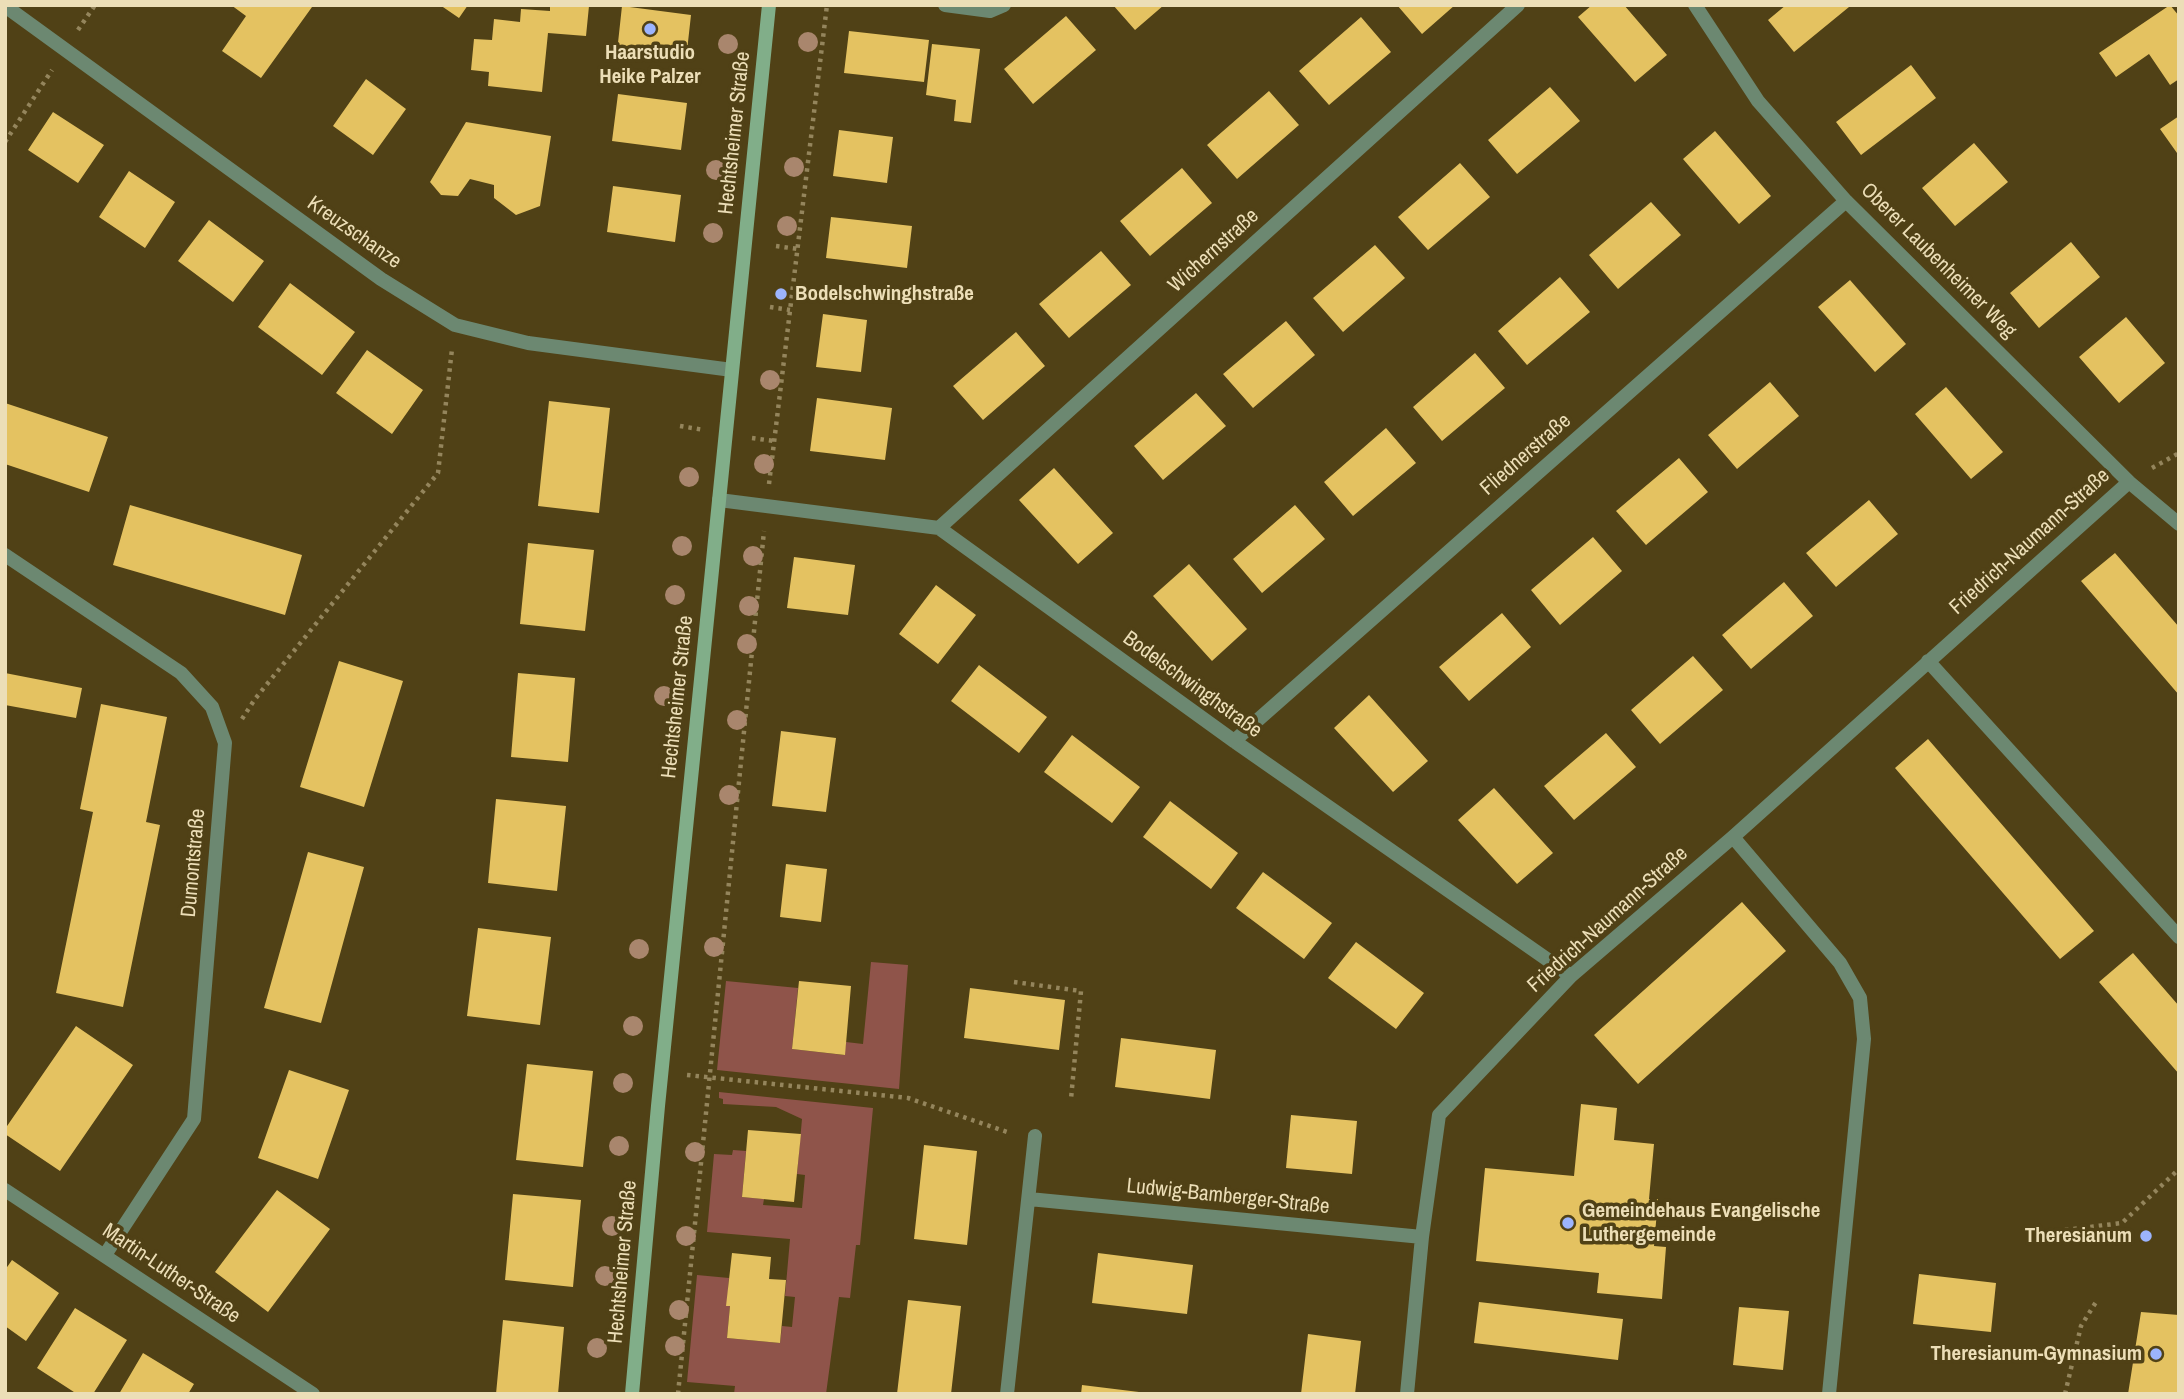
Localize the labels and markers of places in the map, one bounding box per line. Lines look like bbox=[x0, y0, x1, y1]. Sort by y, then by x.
marker: Haarstudio Heike Palzer bbox=[642, 21, 658, 37]
place label: Haarstudio Heike Palzer bbox=[599, 40, 701, 90]
place label: Bodelschwinghstraße bbox=[795, 281, 974, 307]
marker: Bodelschwinghstraße bbox=[773, 286, 789, 302]
place label: Gemeindehaus Evangelische Luthergemeinde bbox=[1582, 1198, 1820, 1248]
marker: Gemeindehaus Evangelische Luthergemeinde bbox=[1560, 1215, 1576, 1231]
place label: Theresianum bbox=[2025, 1223, 2132, 1249]
marker: Theresianum bbox=[2138, 1228, 2154, 1244]
place label: Theresianum-Gymnasium bbox=[1931, 1341, 2142, 1367]
marker: Theresianum-Gymnasium bbox=[2148, 1346, 2164, 1362]

